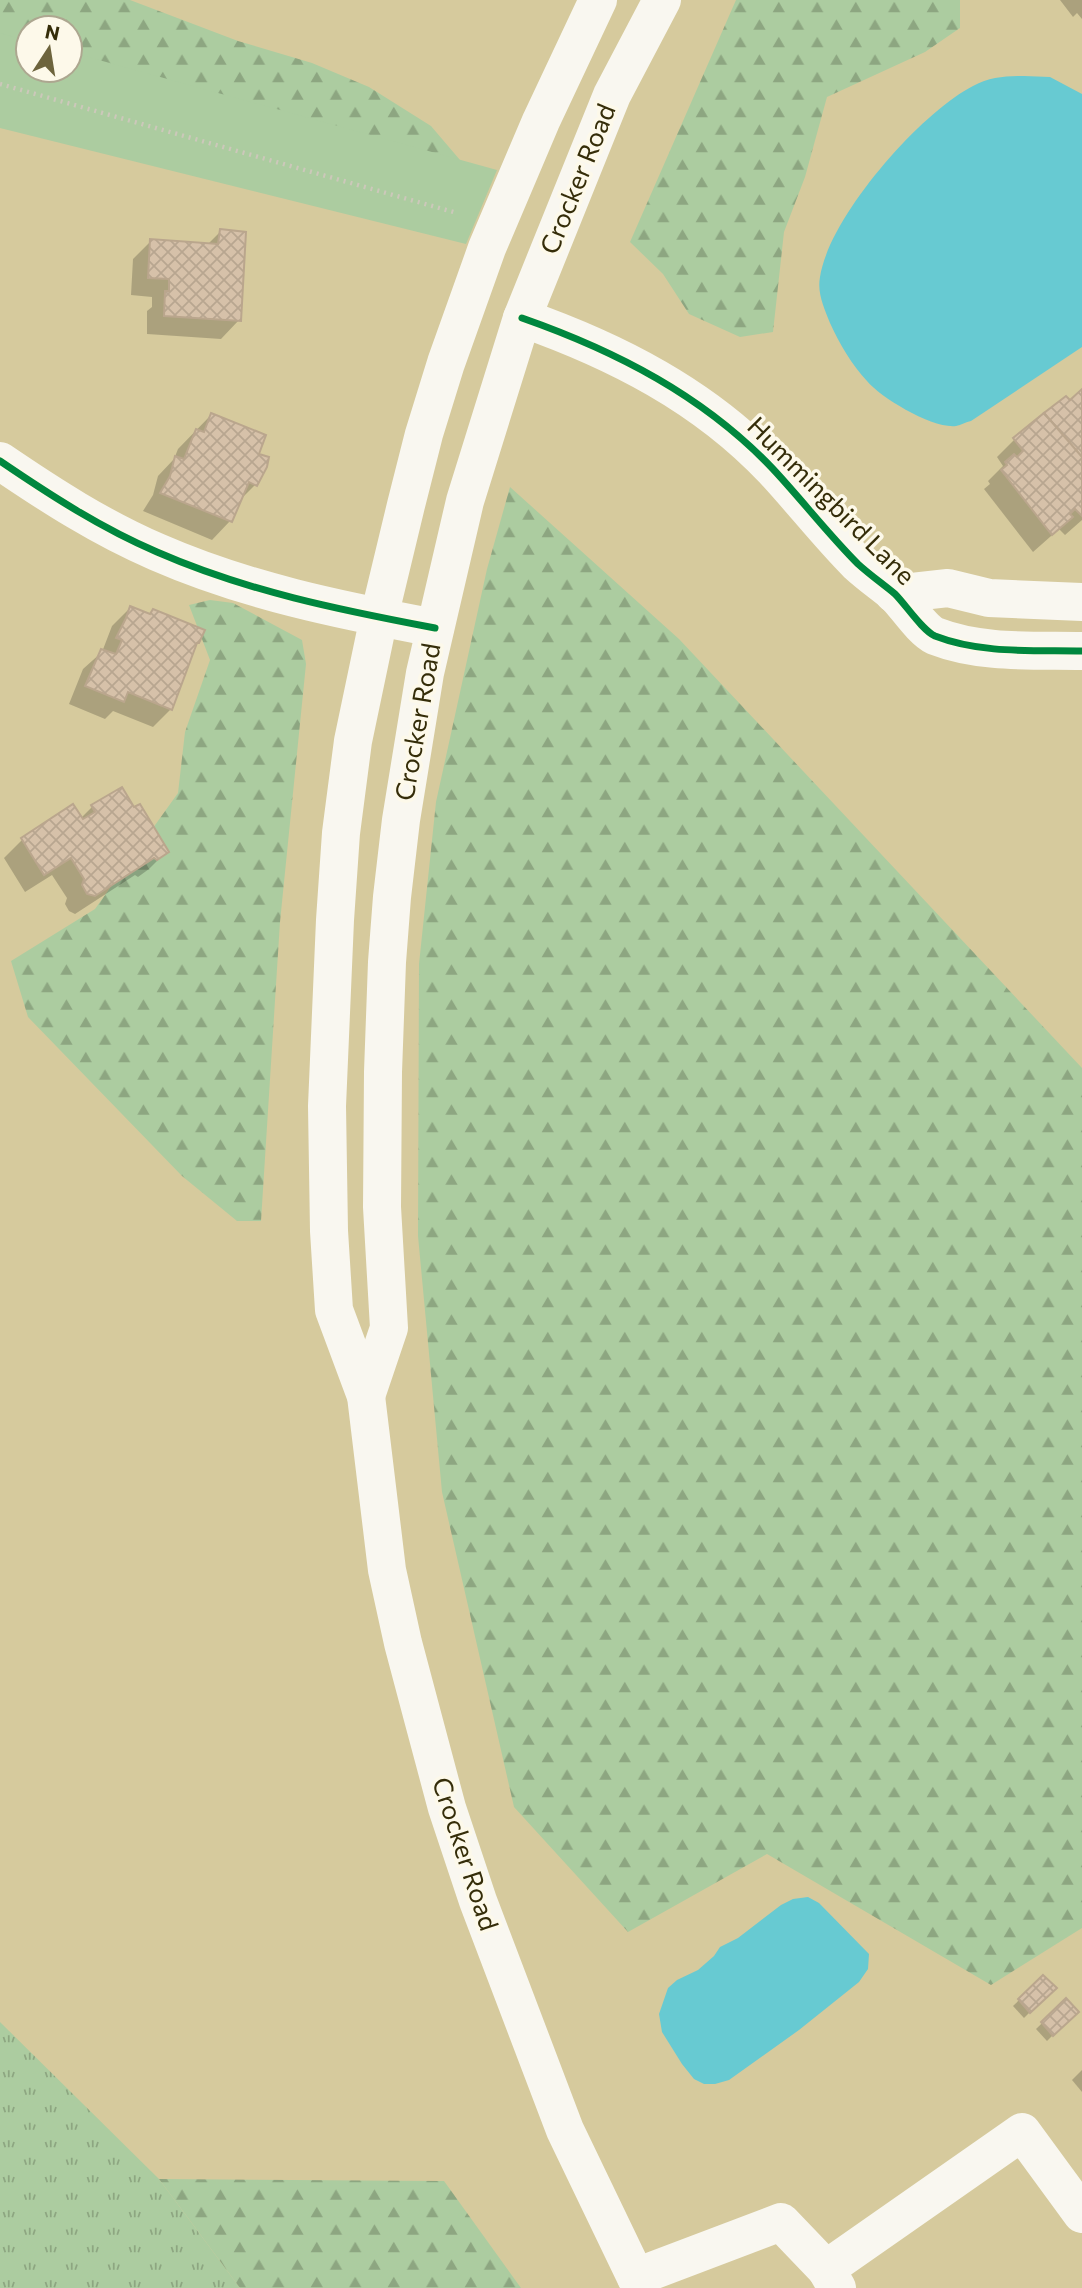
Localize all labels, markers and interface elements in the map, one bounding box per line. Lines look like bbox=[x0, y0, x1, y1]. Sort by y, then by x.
north arrow bbox=[14, 14, 84, 84]
text: N bbox=[43, 19, 62, 45]
street label: Crocker Road bbox=[532, 99, 621, 258]
street label: Hummingbird Lane bbox=[742, 410, 922, 590]
street label: Crocker Road bbox=[387, 641, 446, 803]
street label: Crocker Road bbox=[427, 1773, 506, 1934]

